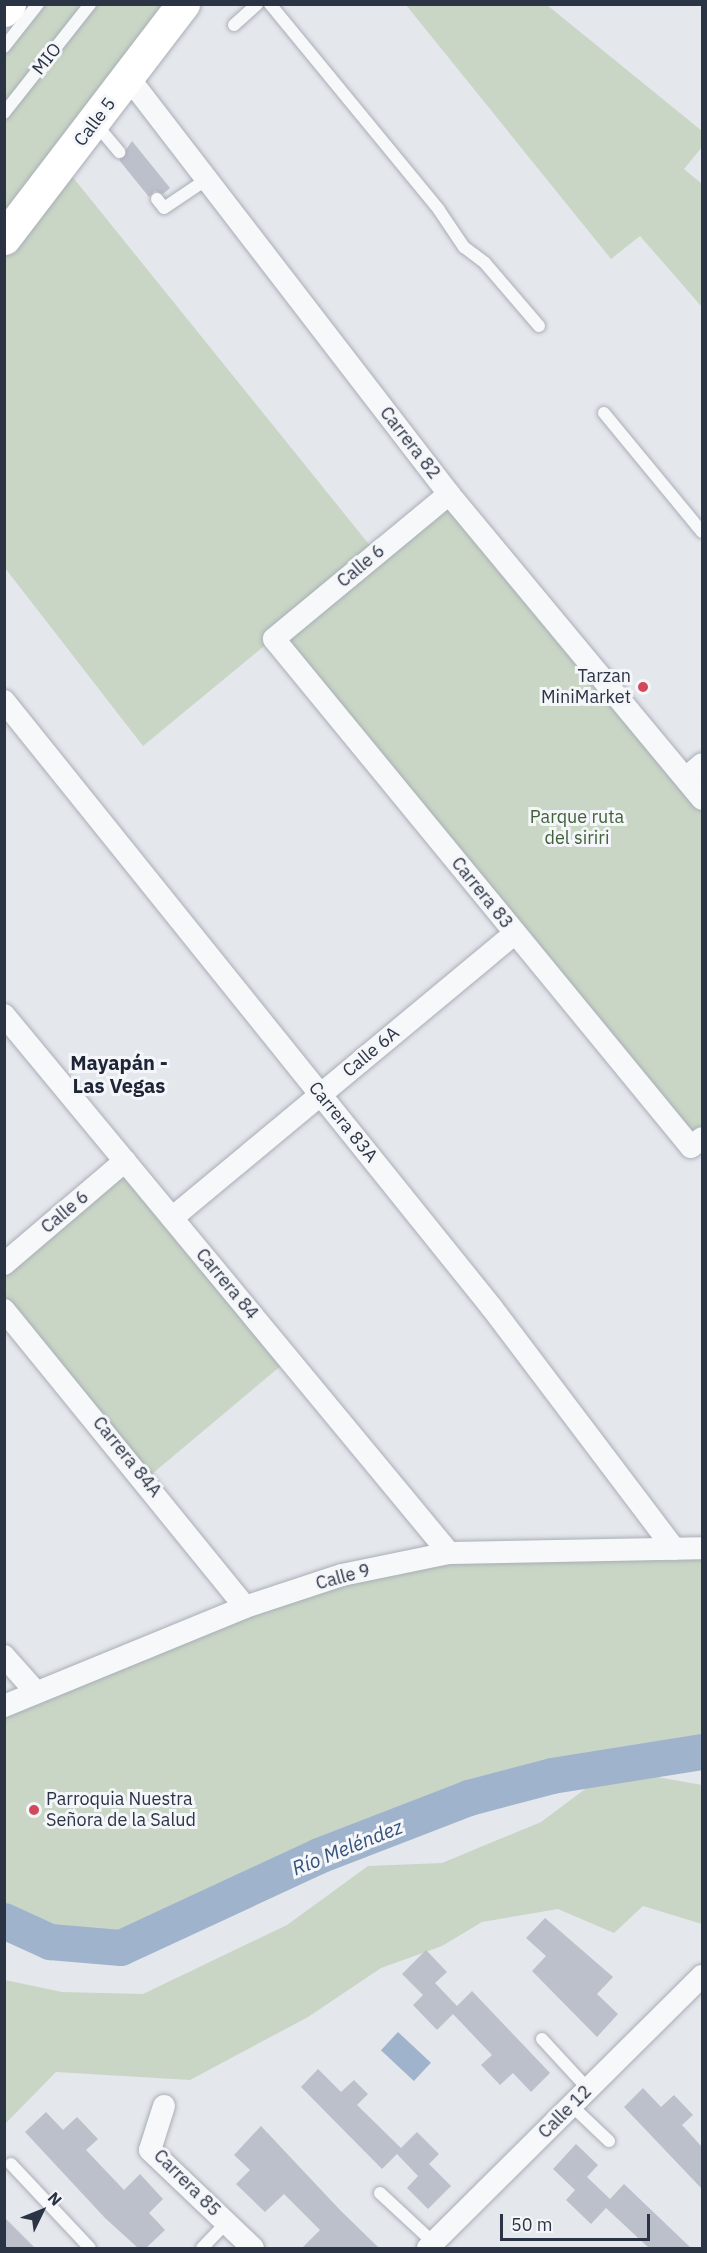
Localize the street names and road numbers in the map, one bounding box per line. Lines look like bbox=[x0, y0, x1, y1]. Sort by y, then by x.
street label: MIO bbox=[28, 39, 66, 79]
street label: Calle 5 bbox=[70, 93, 120, 151]
street label: Carrera 82 bbox=[375, 403, 445, 483]
street label: Calle 6 bbox=[333, 540, 389, 592]
street label: Carrera 83 bbox=[447, 853, 517, 933]
street label: Calle 6A bbox=[338, 1022, 404, 1082]
street label: Carrera 83A bbox=[304, 1077, 382, 1167]
street label: Calle 6 bbox=[37, 1186, 93, 1238]
street label: Carrera 84 bbox=[191, 1244, 263, 1324]
street label: Carrera 84A bbox=[88, 1412, 166, 1502]
street label: Calle 9 bbox=[313, 1559, 373, 1595]
street label: Calle 12 bbox=[534, 2081, 596, 2143]
street label: Carrera 85 bbox=[149, 2145, 225, 2221]

